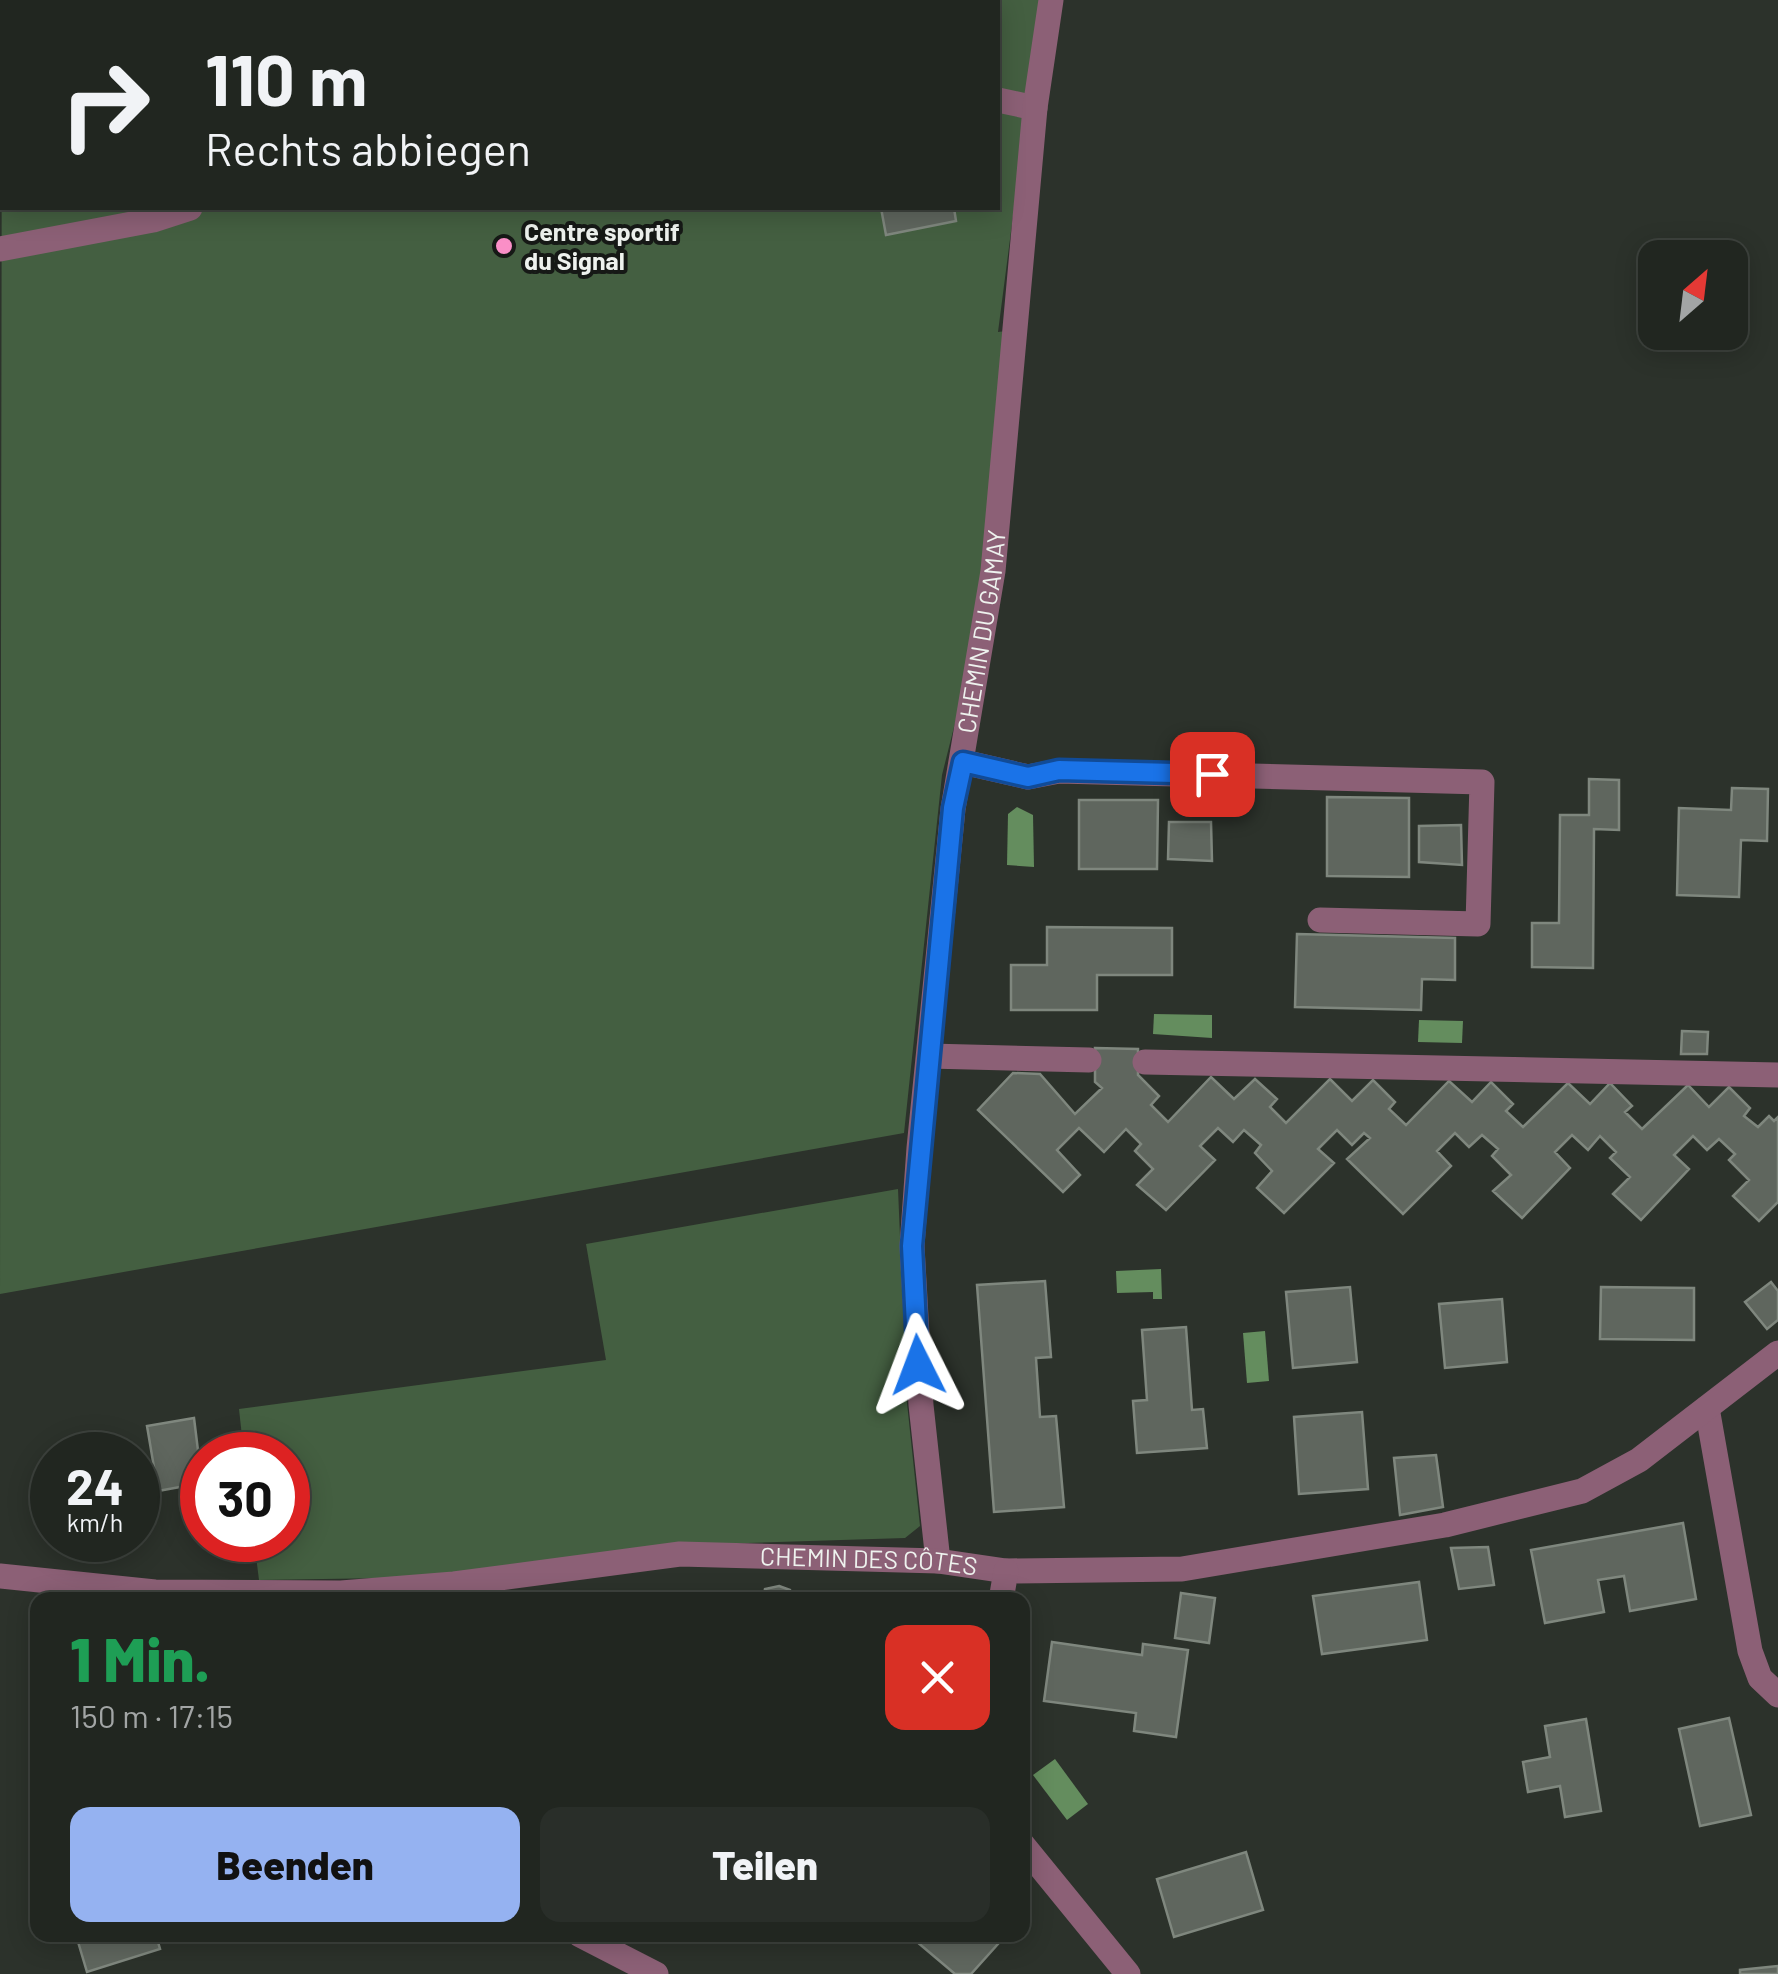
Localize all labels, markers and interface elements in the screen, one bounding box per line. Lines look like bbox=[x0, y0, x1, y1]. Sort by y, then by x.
text: 110 m bbox=[205, 36, 367, 120]
icon: right bbox=[40, 40, 170, 170]
text: Rechts abbiegen bbox=[205, 121, 531, 175]
place label: Centre sportif du Signal bbox=[524, 216, 680, 275]
marker: Centre sportif du Signal bbox=[493, 235, 515, 257]
north arrow bbox=[1638, 240, 1748, 350]
map controls bbox=[1638, 240, 1748, 350]
street label: CHEMIN DU GAMAY bbox=[950, 528, 1011, 735]
pin bbox=[1170, 732, 1255, 817]
icon: arrive bbox=[1185, 747, 1240, 802]
position arrow bbox=[866, 1313, 970, 1417]
speed limit sign: 30 bbox=[180, 1432, 310, 1562]
text: 24 bbox=[66, 1455, 124, 1515]
text: km/h bbox=[67, 1507, 123, 1537]
street label: CHEMIN DES CÔTES bbox=[760, 1540, 979, 1581]
text: 1 Min. bbox=[70, 1622, 210, 1694]
button: close bbox=[885, 1625, 990, 1730]
text: 150 m · 17:15 bbox=[70, 1696, 233, 1734]
button: Beenden bbox=[70, 1807, 520, 1922]
button: Teilen bbox=[540, 1807, 990, 1922]

